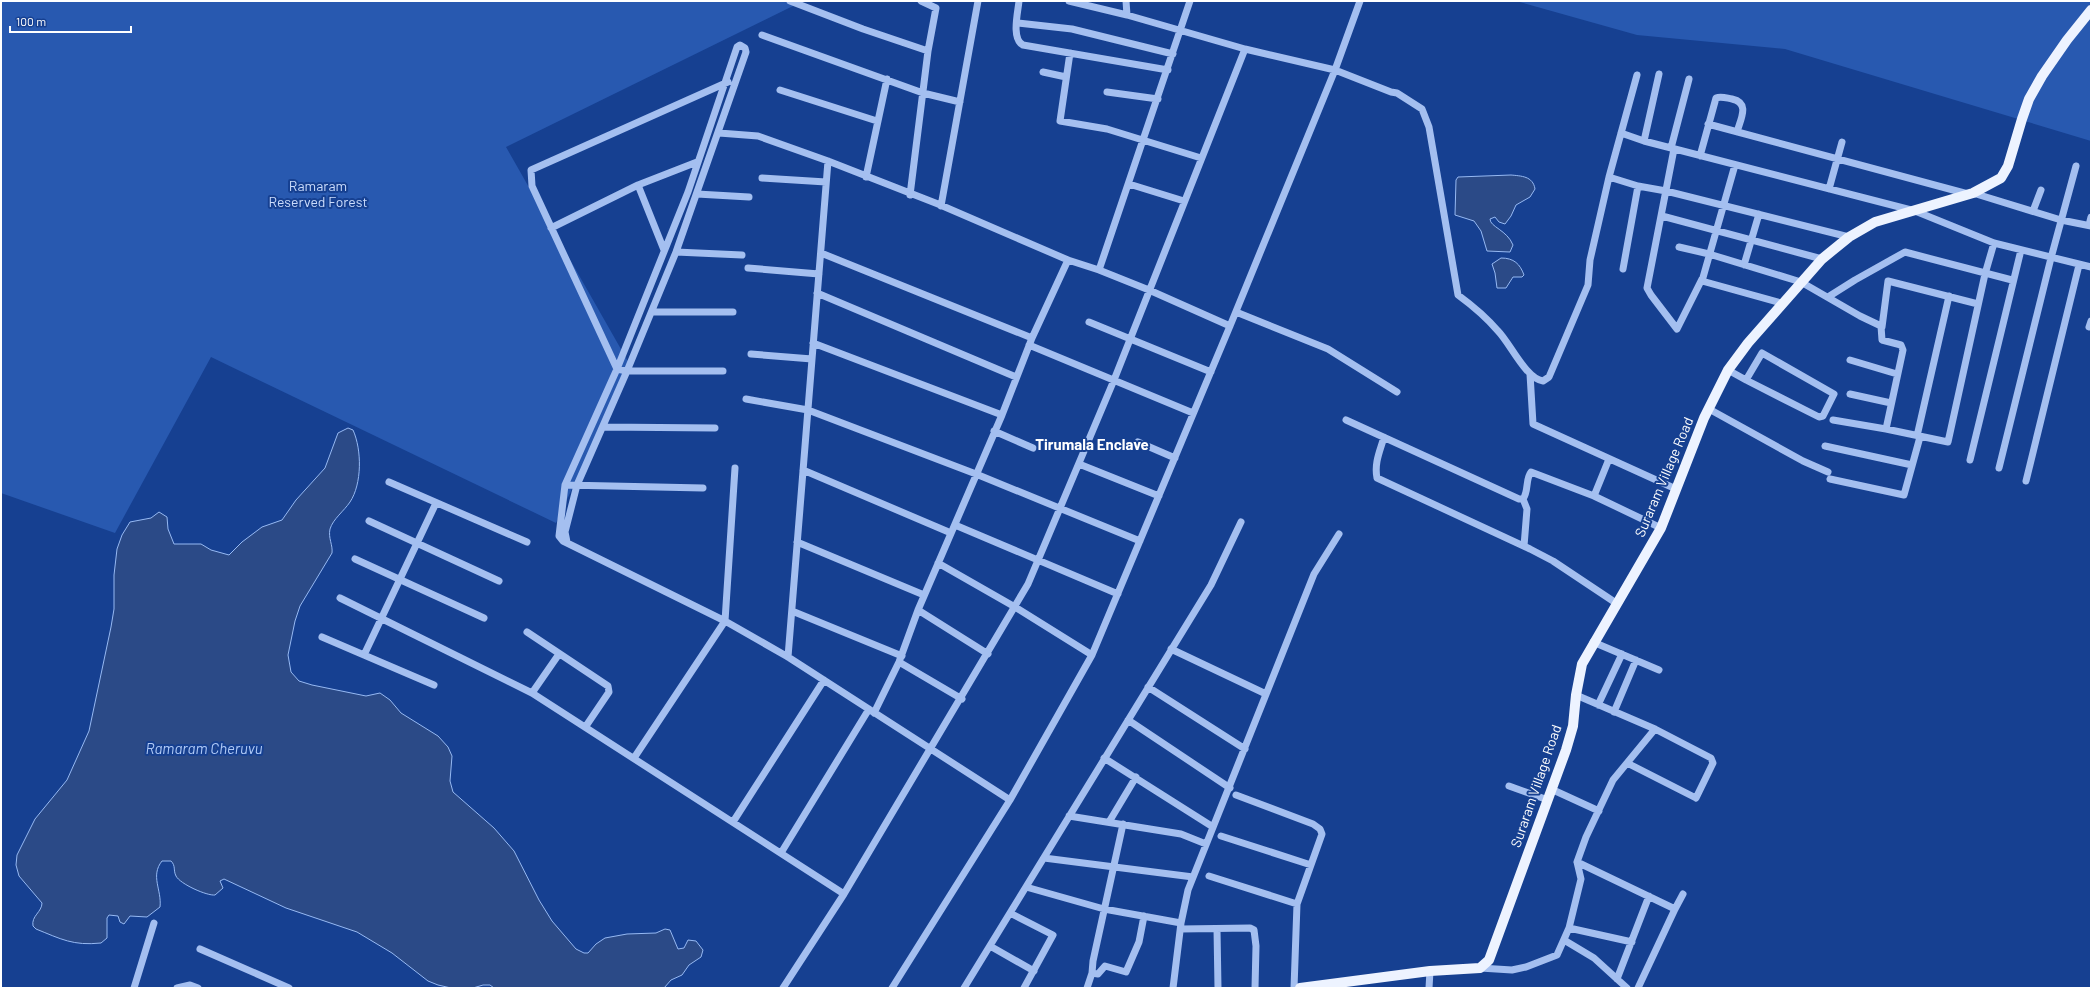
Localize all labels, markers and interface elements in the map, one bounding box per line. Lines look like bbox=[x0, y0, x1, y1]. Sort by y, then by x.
scale bar bbox=[10, 8, 131, 34]
text: 100 m bbox=[16, 14, 46, 28]
park label: Ramaram Reserved Forest bbox=[268, 177, 368, 210]
street label: Suraram Village Road bbox=[1631, 414, 1696, 539]
district label: Tirumala Enclave bbox=[1035, 435, 1149, 453]
street label: Suraram Village Road bbox=[1507, 722, 1565, 849]
water label: Ramaram Cheruvu bbox=[146, 739, 263, 757]

